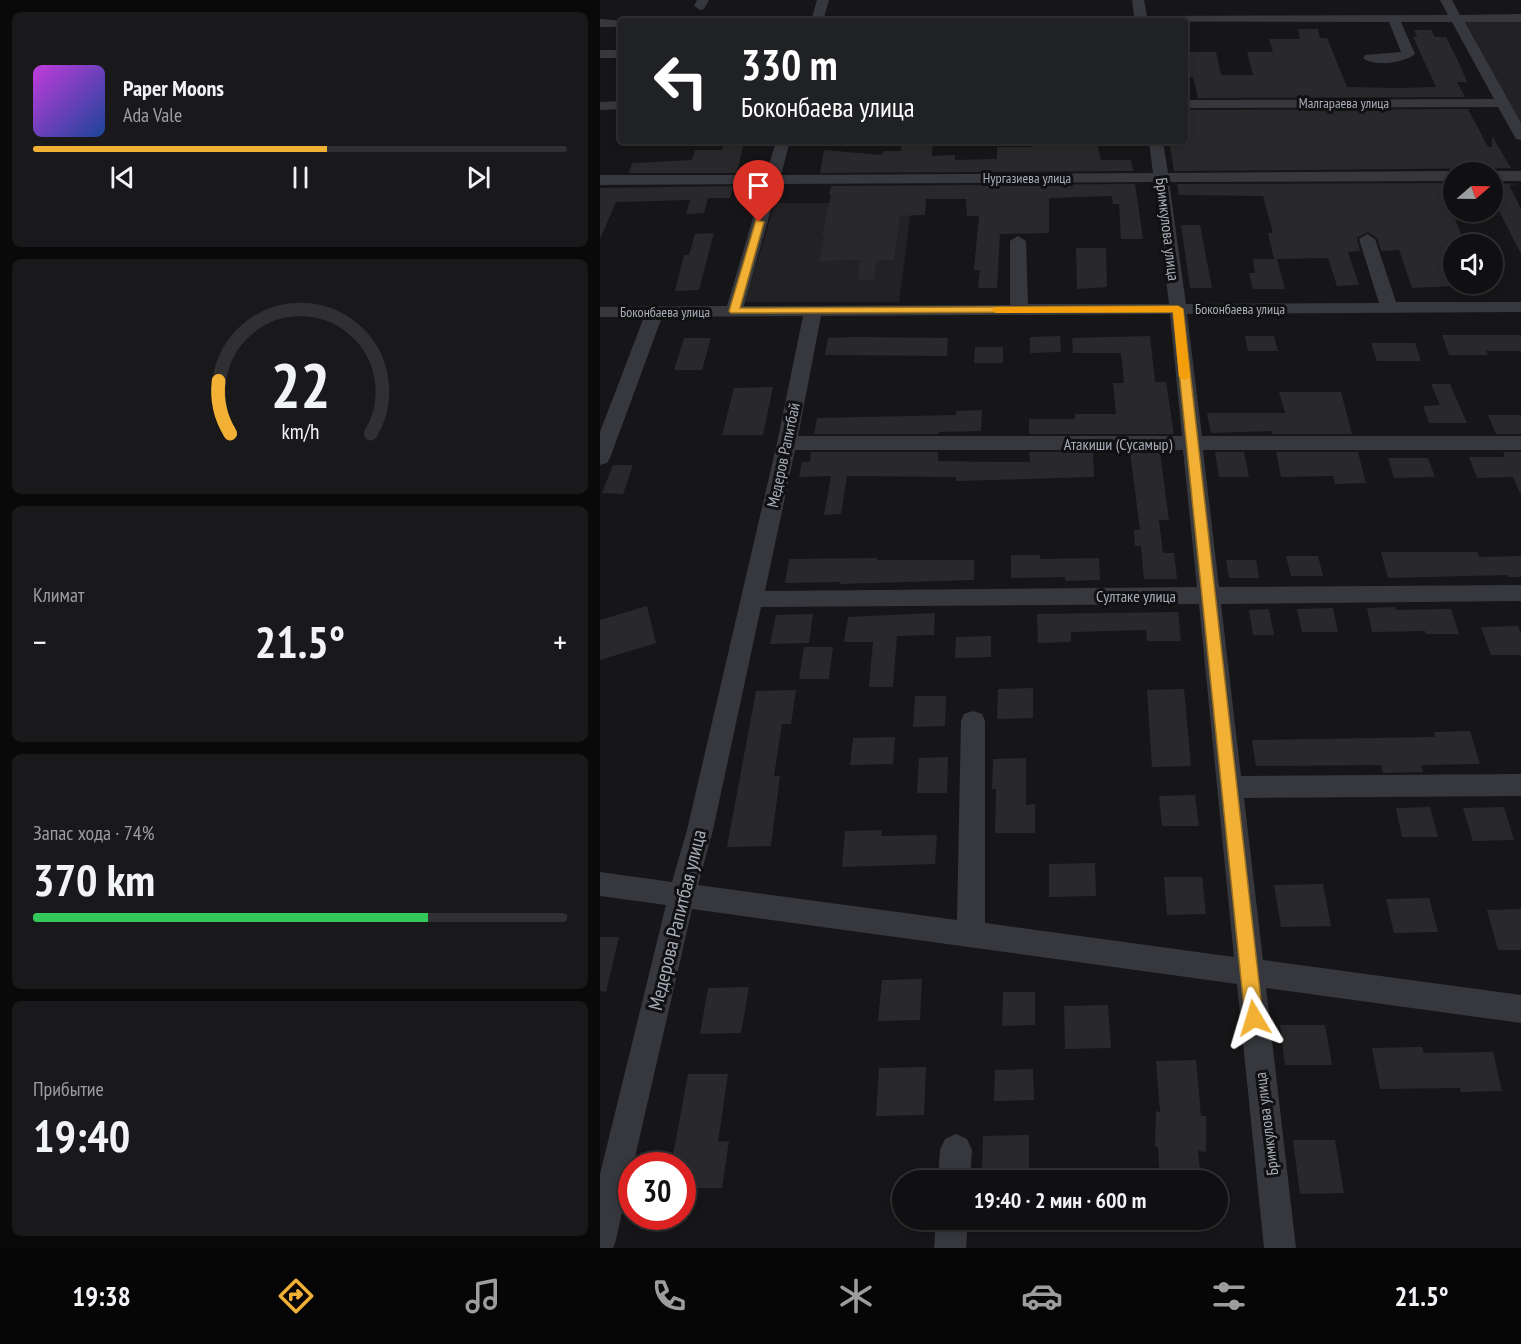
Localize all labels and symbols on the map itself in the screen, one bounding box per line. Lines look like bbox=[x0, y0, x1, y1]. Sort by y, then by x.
street label: Малгараева улица bbox=[1299, 94, 1389, 112]
pin bbox=[733, 160, 784, 222]
north arrow bbox=[1443, 162, 1503, 222]
street label: Нургазиева улица bbox=[983, 169, 1071, 187]
street label: Бримкулова улица bbox=[1152, 176, 1184, 282]
street label: Боконбаева улица bbox=[1195, 300, 1285, 318]
street label: Боконбаева улица bbox=[620, 303, 710, 321]
street label: Медеров Рапитбай bbox=[762, 401, 804, 509]
street label: Атакиши (Сусамыр) bbox=[1064, 434, 1173, 454]
street label: Султаке улица bbox=[1096, 586, 1176, 606]
street label: Медерова Рапитбая улица bbox=[642, 827, 712, 1013]
position arrow bbox=[1222, 986, 1286, 1050]
street label: Бримкулова улица bbox=[1250, 1071, 1282, 1177]
speed limit sign: 30 bbox=[618, 1152, 696, 1230]

